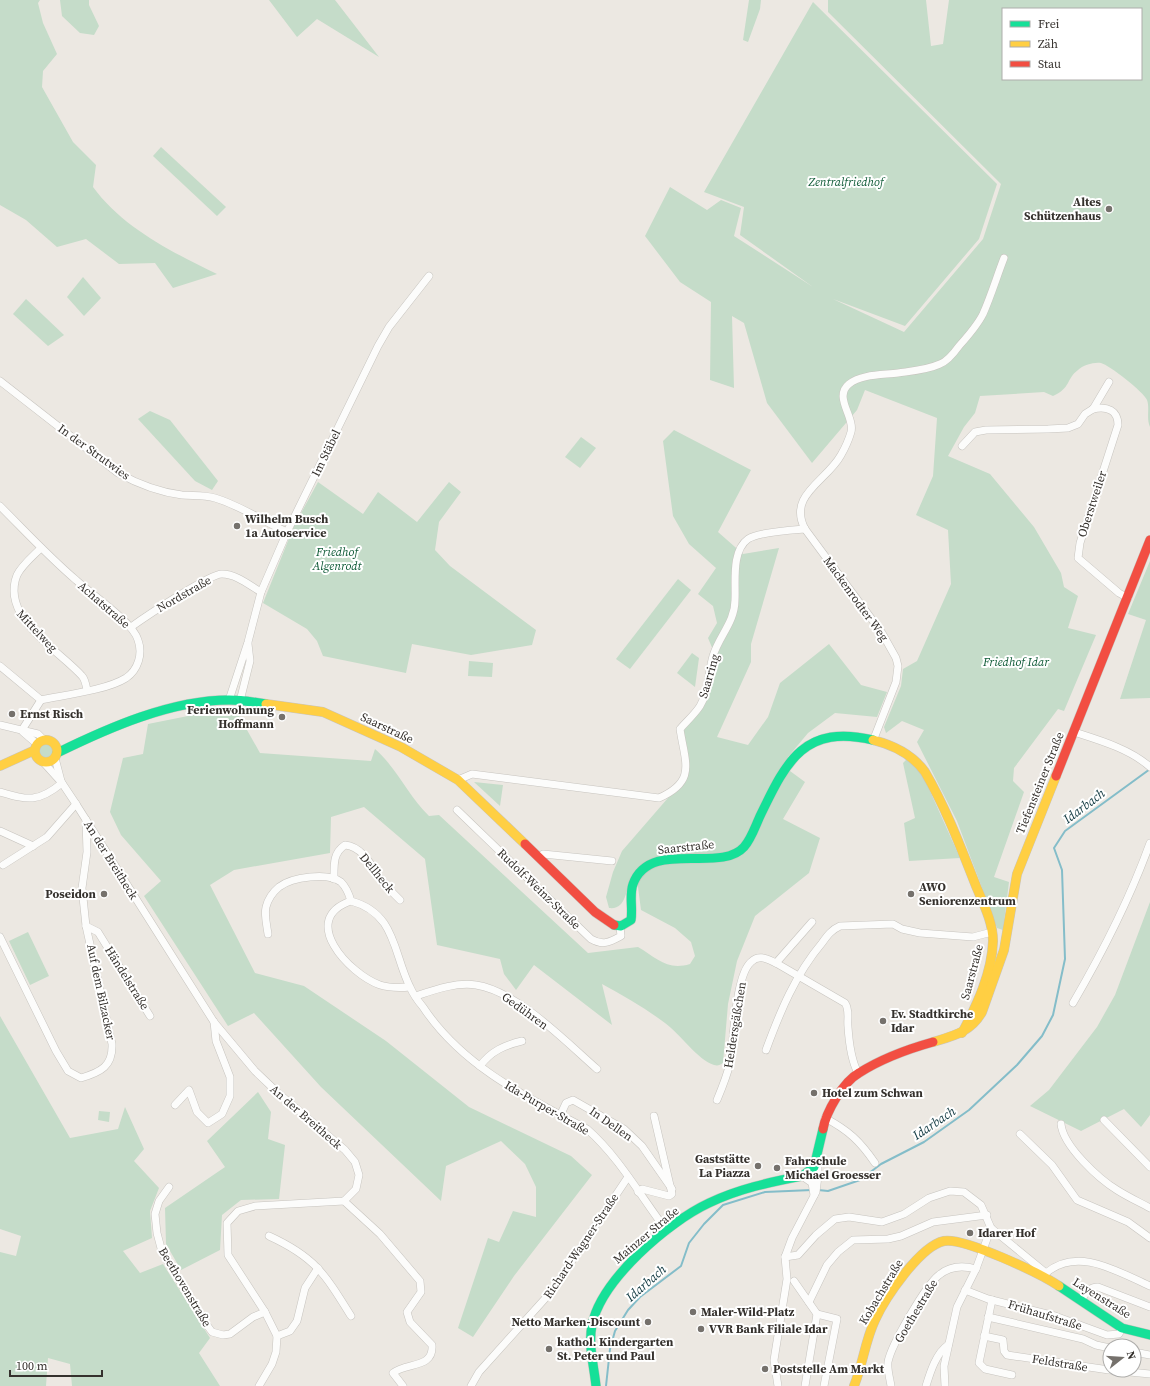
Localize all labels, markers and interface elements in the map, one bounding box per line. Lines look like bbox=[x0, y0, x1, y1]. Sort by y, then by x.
legend bbox=[1002, 8, 1142, 80]
text: Frei bbox=[1038, 16, 1060, 32]
text: Zäh bbox=[1038, 36, 1058, 52]
text: Stau bbox=[1038, 56, 1061, 72]
park label: Zentralfriedhof bbox=[808, 174, 886, 190]
place label: Altes Schützenhaus bbox=[1024, 194, 1102, 224]
marker: Altes Schützenhaus bbox=[1104, 204, 1114, 214]
street label: In der Strutwies bbox=[55, 420, 133, 484]
street label: Im Stäbel bbox=[308, 426, 344, 479]
street label: Oberstweiler bbox=[1074, 469, 1110, 539]
place label: Wilhelm Busch 1a Autoservice bbox=[245, 511, 329, 541]
marker: Wilhelm Busch 1a Autoservice bbox=[232, 521, 242, 531]
park label: Friedhof Algenrodt bbox=[312, 544, 362, 574]
street label: Mackenrodter Weg bbox=[820, 553, 892, 645]
street label: Nordstraße bbox=[154, 572, 214, 616]
street label: Achatstraße bbox=[75, 578, 133, 632]
street label: Mittelweg bbox=[13, 606, 61, 656]
street label: Saarring bbox=[695, 652, 723, 700]
park label: Friedhof Idar bbox=[982, 654, 1050, 670]
place label: Ferienwohnung Hoffmann bbox=[187, 702, 275, 732]
place label: Ernst Risch bbox=[20, 706, 84, 722]
marker: Ernst Risch bbox=[7, 709, 17, 719]
street label: Saarstraße bbox=[358, 709, 416, 747]
marker: Ferienwohnung Hoffmann bbox=[277, 712, 287, 722]
street label: Tiefensteiner Straße bbox=[1012, 730, 1068, 836]
water label: Idarbach bbox=[1059, 785, 1108, 828]
street label: An der Breitheck bbox=[80, 817, 142, 903]
street label: Saarstraße bbox=[657, 836, 715, 858]
street label: Rudolf-Weinz-Straße bbox=[494, 845, 584, 933]
street label: Dellheck bbox=[356, 850, 398, 897]
place label: AWO Seniorenzentrum bbox=[919, 879, 1016, 909]
place label: Poseidon bbox=[45, 886, 97, 902]
marker: Poseidon bbox=[99, 889, 109, 899]
marker: AWO Seniorenzentrum bbox=[906, 889, 916, 899]
street label: Auf dem Bilzacker bbox=[83, 942, 119, 1042]
street label: Händelstraße bbox=[101, 943, 153, 1013]
street label: Saarstraße bbox=[957, 943, 987, 1001]
street label: Heldersgäßchen bbox=[720, 981, 750, 1069]
street label: Gedühren bbox=[499, 989, 551, 1033]
place label: Ev. Stadtkirche Idar bbox=[891, 1006, 973, 1036]
marker: Ev. Stadtkirche Idar bbox=[878, 1016, 888, 1026]
street label: Ida-Purper-Straße bbox=[502, 1077, 592, 1139]
street label: An der Breitheck bbox=[267, 1081, 346, 1153]
place label: Hotel zum Schwan bbox=[822, 1085, 924, 1101]
marker: Hotel zum Schwan bbox=[809, 1088, 819, 1098]
water label: Idarbach bbox=[908, 1102, 959, 1144]
street label: In Dellen bbox=[586, 1103, 636, 1145]
place label: Gaststätte La Piazza bbox=[695, 1151, 751, 1181]
place label: Fahrschule Michael Groesser bbox=[785, 1153, 881, 1183]
marker: Gaststätte La Piazza bbox=[753, 1161, 763, 1171]
marker: Fahrschule Michael Groesser bbox=[772, 1163, 782, 1173]
street label: Richard-Wagner-Straße bbox=[540, 1190, 622, 1302]
street label: Mainzer Straße bbox=[610, 1203, 682, 1267]
place label: Idarer Hof bbox=[978, 1225, 1037, 1241]
marker: Idarer Hof bbox=[965, 1228, 975, 1238]
street label: Beethovenstraße bbox=[155, 1244, 215, 1330]
street label: Kobachstraße bbox=[855, 1256, 907, 1328]
water label: Idarbach bbox=[621, 1261, 670, 1306]
street label: Layenstraße bbox=[1070, 1274, 1134, 1322]
street label: Goethestraße bbox=[891, 1276, 941, 1346]
street label: Frühaufstraße bbox=[1006, 1296, 1084, 1334]
place label: Maler-Wild-Platz bbox=[701, 1304, 795, 1320]
marker: Maler-Wild-Platz bbox=[688, 1307, 698, 1317]
place label: Netto Marken-Discount bbox=[511, 1314, 641, 1330]
marker: Netto Marken-Discount bbox=[643, 1317, 653, 1327]
place label: VVR Bank Filiale Idar bbox=[709, 1321, 828, 1337]
marker: VVR Bank Filiale Idar bbox=[696, 1324, 706, 1334]
place label: kathol. Kindergarten St. Peter und Paul bbox=[557, 1334, 674, 1364]
north arrow bbox=[1102, 1338, 1142, 1378]
marker: kathol. Kindergarten St. Peter und Paul bbox=[544, 1344, 554, 1354]
text: N bbox=[1123, 1349, 1139, 1361]
street label: Feldstraße bbox=[1031, 1351, 1089, 1375]
scale bar bbox=[10, 1352, 102, 1378]
text: 100 m bbox=[16, 1358, 48, 1374]
place label: Poststelle Am Markt bbox=[773, 1361, 885, 1377]
marker: Poststelle Am Markt bbox=[760, 1364, 770, 1374]

